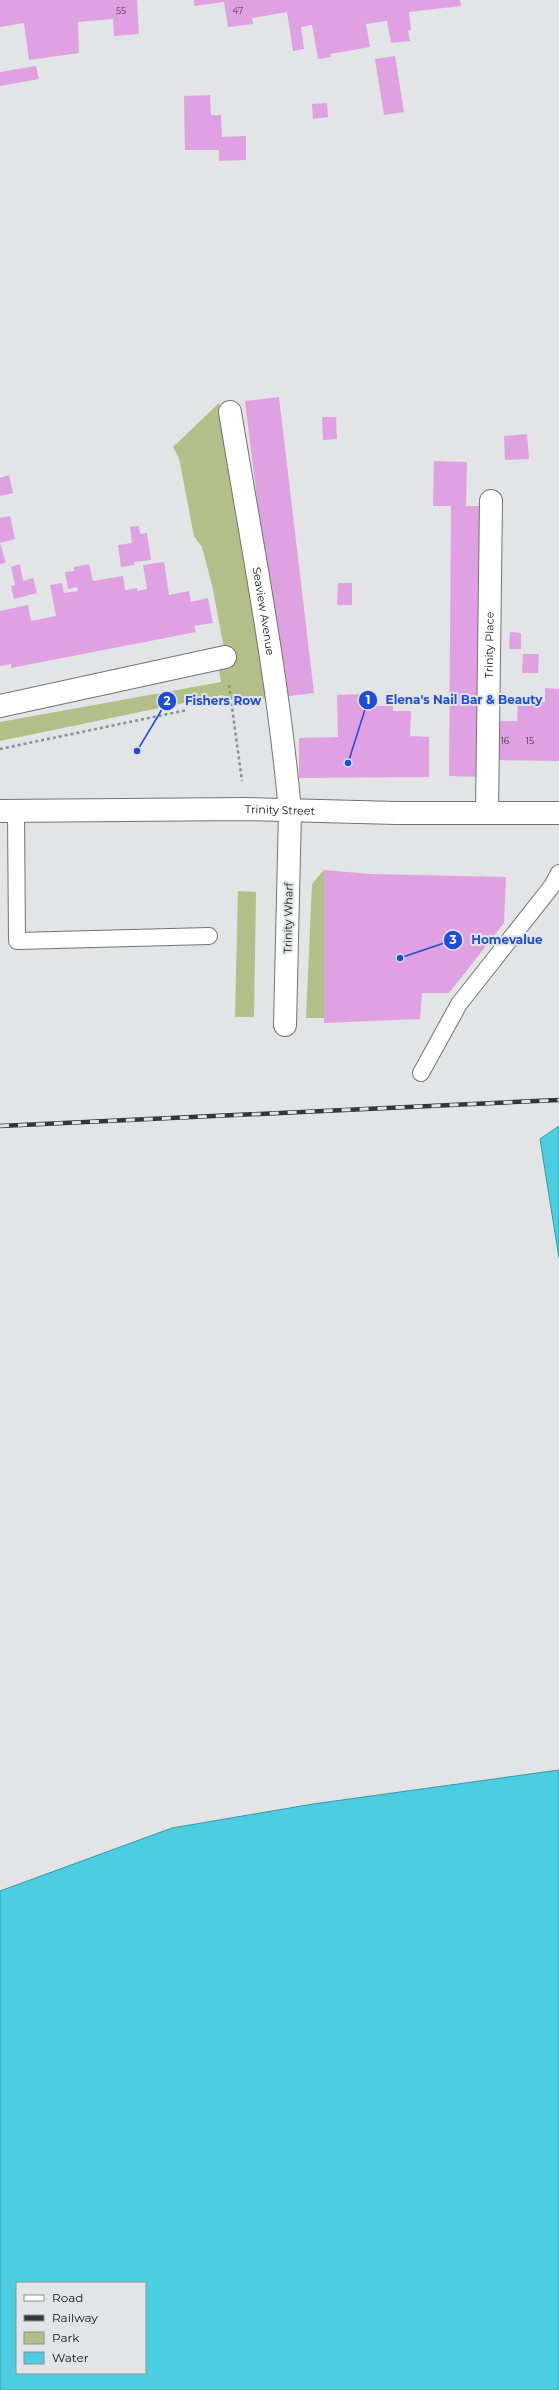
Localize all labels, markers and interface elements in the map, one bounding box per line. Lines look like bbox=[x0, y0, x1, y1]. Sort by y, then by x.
house number: 55 bbox=[116, 5, 126, 16]
house number: 47 bbox=[233, 5, 243, 16]
street label: Seaview Avenue bbox=[250, 566, 278, 657]
street label: Trinity Place bbox=[482, 611, 497, 679]
callout: Elena's Nail Bar & Beauty bbox=[358, 688, 551, 712]
callout: Fishers Row bbox=[157, 689, 269, 713]
text: 1 bbox=[366, 692, 370, 707]
text: Elena's Nail Bar & Beauty bbox=[386, 692, 543, 707]
text: 2 bbox=[163, 693, 171, 708]
text: Fishers Row bbox=[185, 693, 262, 708]
house number: 16 bbox=[501, 735, 510, 746]
house number: 15 bbox=[526, 735, 534, 746]
street label: Trinity Street bbox=[245, 802, 316, 818]
street label: Trinity Wharf bbox=[280, 881, 296, 953]
callout: Homevalue bbox=[443, 928, 551, 952]
text: 3 bbox=[448, 932, 457, 947]
text: Homevalue bbox=[471, 932, 543, 947]
legend bbox=[16, 2282, 146, 2374]
text: Road bbox=[52, 2290, 83, 2305]
text: Railway bbox=[52, 2310, 98, 2325]
text: Park bbox=[52, 2330, 80, 2345]
text: Water bbox=[52, 2350, 89, 2365]

